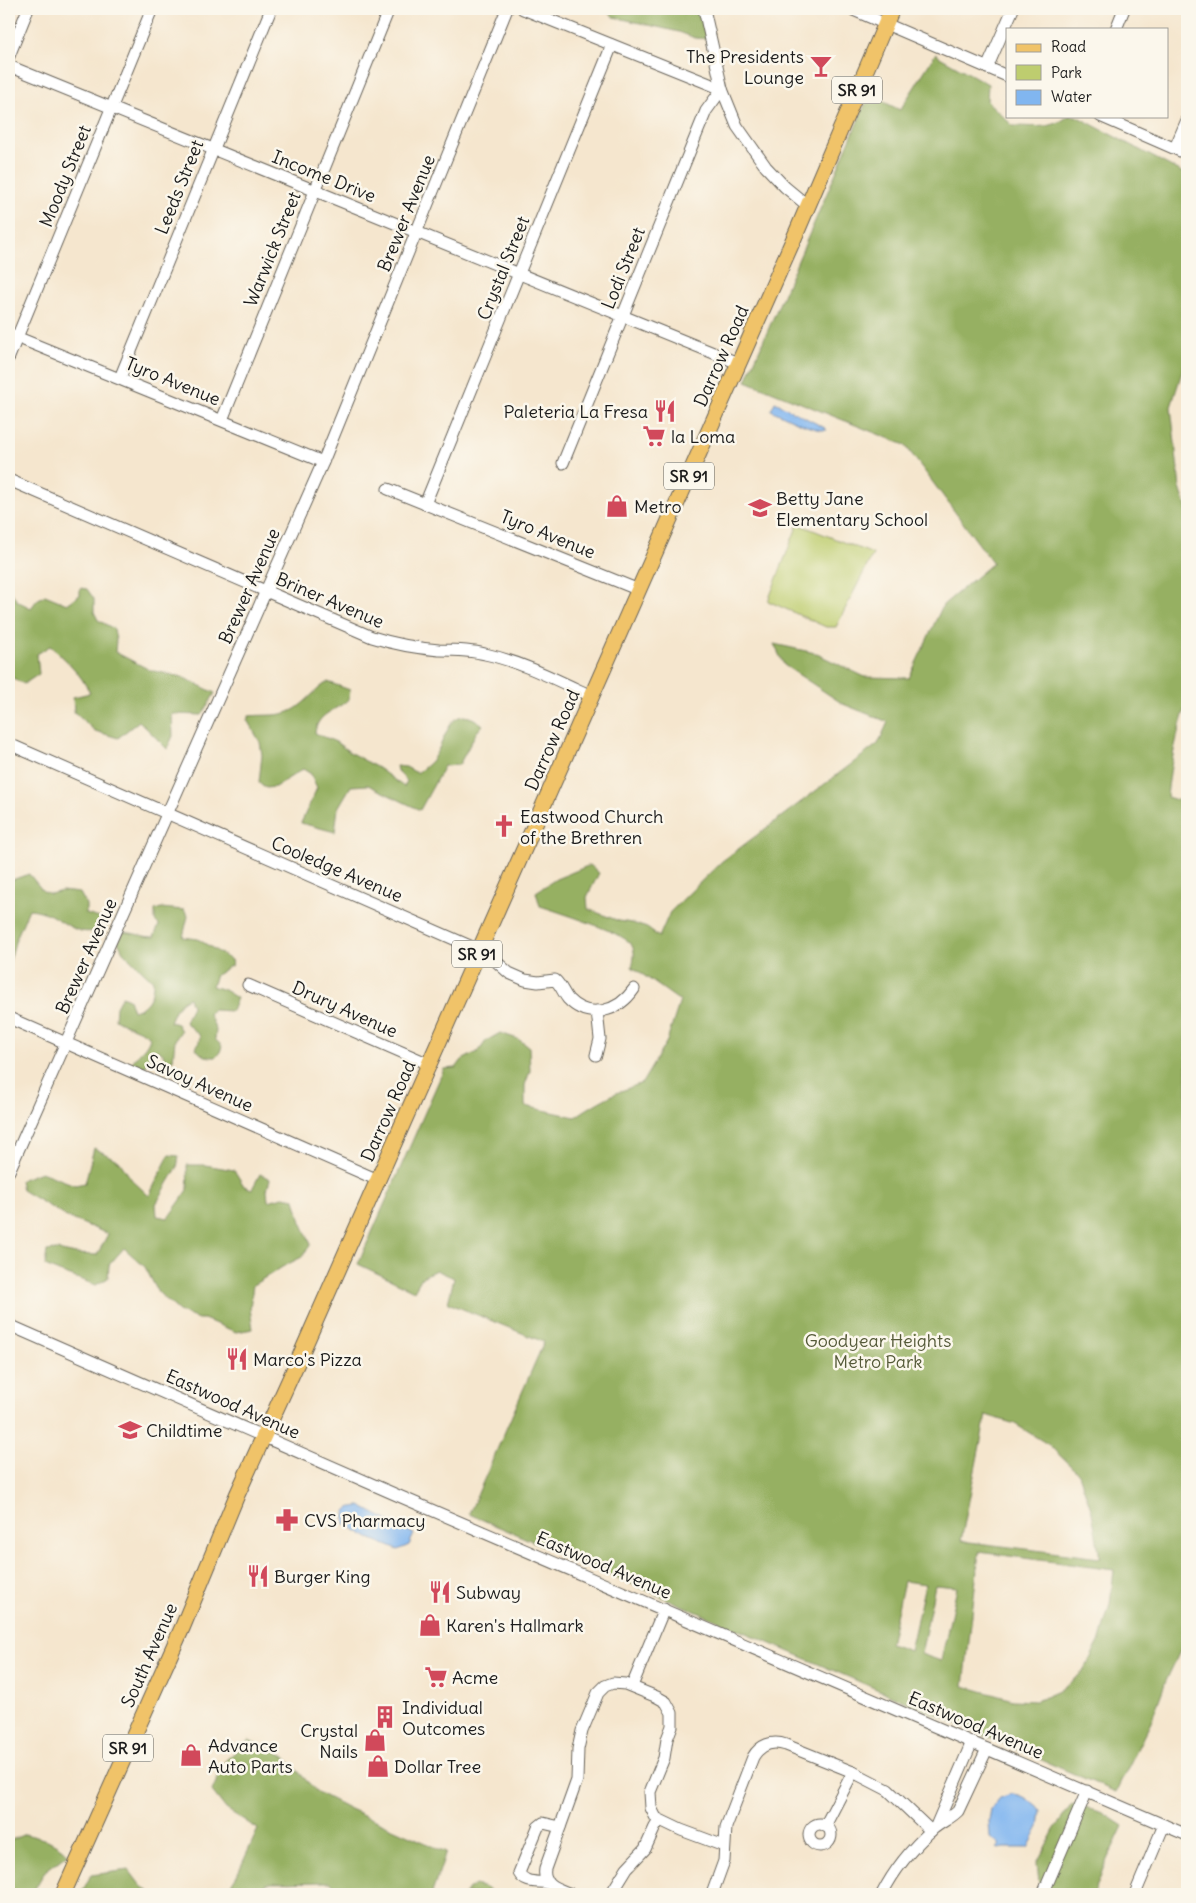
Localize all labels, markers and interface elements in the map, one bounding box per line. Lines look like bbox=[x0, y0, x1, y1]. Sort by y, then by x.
legend bbox=[1006, 28, 1168, 118]
text: Road bbox=[1051, 37, 1086, 56]
place label: The Presidents Lounge bbox=[686, 45, 804, 89]
bar icon: The Presidents Lounge bbox=[808, 53, 834, 79]
text: Park bbox=[1051, 63, 1082, 82]
road number: SR 91 bbox=[832, 76, 882, 104]
text: Water bbox=[1051, 87, 1092, 106]
street label: Moody Street bbox=[34, 122, 96, 230]
street label: Leeds Street bbox=[150, 136, 208, 238]
street label: Income Drive bbox=[269, 145, 379, 207]
street label: Brewer Avenue bbox=[372, 151, 440, 275]
street label: Warwick Street bbox=[238, 188, 306, 310]
street label: Crystal Street bbox=[472, 213, 534, 323]
street label: Lodi Street bbox=[596, 224, 650, 312]
street label: Darrow Road bbox=[688, 301, 754, 410]
street label: Tyro Avenue bbox=[122, 352, 224, 410]
restaurant icon: Paleteria La Fresa bbox=[652, 398, 678, 424]
place label: Paleteria La Fresa bbox=[503, 400, 648, 423]
supermarket icon: la Loma bbox=[641, 423, 667, 449]
place label: la Loma bbox=[671, 425, 735, 448]
road number: SR 91 bbox=[664, 462, 714, 490]
place label: Betty Jane Elementary School bbox=[776, 487, 928, 531]
shop icon: Metro bbox=[604, 493, 630, 519]
place label: Metro bbox=[634, 495, 682, 518]
school or university icon: Betty Jane Elementary School bbox=[747, 495, 773, 521]
street label: Tyro Avenue bbox=[497, 505, 599, 563]
street label: Brewer Avenue bbox=[213, 525, 285, 647]
street label: Briner Avenue bbox=[272, 567, 388, 633]
street label: Darrow Road bbox=[519, 685, 585, 794]
place label: Eastwood Church of the Brethren bbox=[520, 805, 663, 849]
church icon: Eastwood Church of the Brethren bbox=[491, 813, 517, 839]
street label: Cooledge Avenue bbox=[268, 831, 406, 907]
street label: Brewer Avenue bbox=[50, 895, 122, 1017]
road number: SR 91 bbox=[452, 941, 502, 968]
street label: Drury Avenue bbox=[289, 976, 401, 1042]
street label: Savoy Avenue bbox=[143, 1049, 257, 1117]
street label: Darrow Road bbox=[355, 1056, 421, 1165]
park label: Goodyear Heights Metro Park bbox=[805, 1329, 951, 1373]
restaurant icon: Marco's Pizza bbox=[224, 1346, 250, 1372]
place label: Marco's Pizza bbox=[253, 1348, 362, 1371]
street label: Eastwood Avenue bbox=[162, 1364, 304, 1444]
school or university icon: Childtime bbox=[117, 1417, 143, 1443]
place label: Childtime bbox=[146, 1419, 222, 1442]
pharmacy icon: CVS Pharmacy bbox=[274, 1507, 300, 1533]
place label: CVS Pharmacy bbox=[304, 1509, 426, 1532]
street label: Eastwood Avenue bbox=[533, 1526, 675, 1604]
restaurant icon: Burger King bbox=[245, 1563, 271, 1589]
place label: Burger King bbox=[274, 1565, 370, 1588]
restaurant icon: Subway bbox=[427, 1579, 453, 1605]
place label: Subway bbox=[456, 1581, 521, 1604]
street label: South Avenue bbox=[116, 1599, 182, 1711]
shop icon: Karen's Hallmark bbox=[417, 1612, 443, 1638]
place label: Karen's Hallmark bbox=[446, 1614, 584, 1637]
supermarket icon: Acme bbox=[423, 1664, 449, 1690]
place label: Acme bbox=[452, 1666, 498, 1689]
street label: Eastwood Avenue bbox=[905, 1686, 1047, 1764]
place label: Individual Outcomes bbox=[402, 1696, 485, 1740]
building icon: Individual Outcomes bbox=[372, 1704, 398, 1730]
place label: Crystal Nails bbox=[300, 1719, 358, 1763]
shop icon: Crystal Nails bbox=[362, 1727, 388, 1753]
place label: Advance Auto Parts bbox=[208, 1734, 293, 1778]
road number: SR 91 bbox=[103, 1735, 153, 1762]
shop icon: Advance Auto Parts bbox=[178, 1742, 204, 1768]
shop icon: Dollar Tree bbox=[365, 1753, 391, 1779]
place label: Dollar Tree bbox=[394, 1755, 481, 1778]

